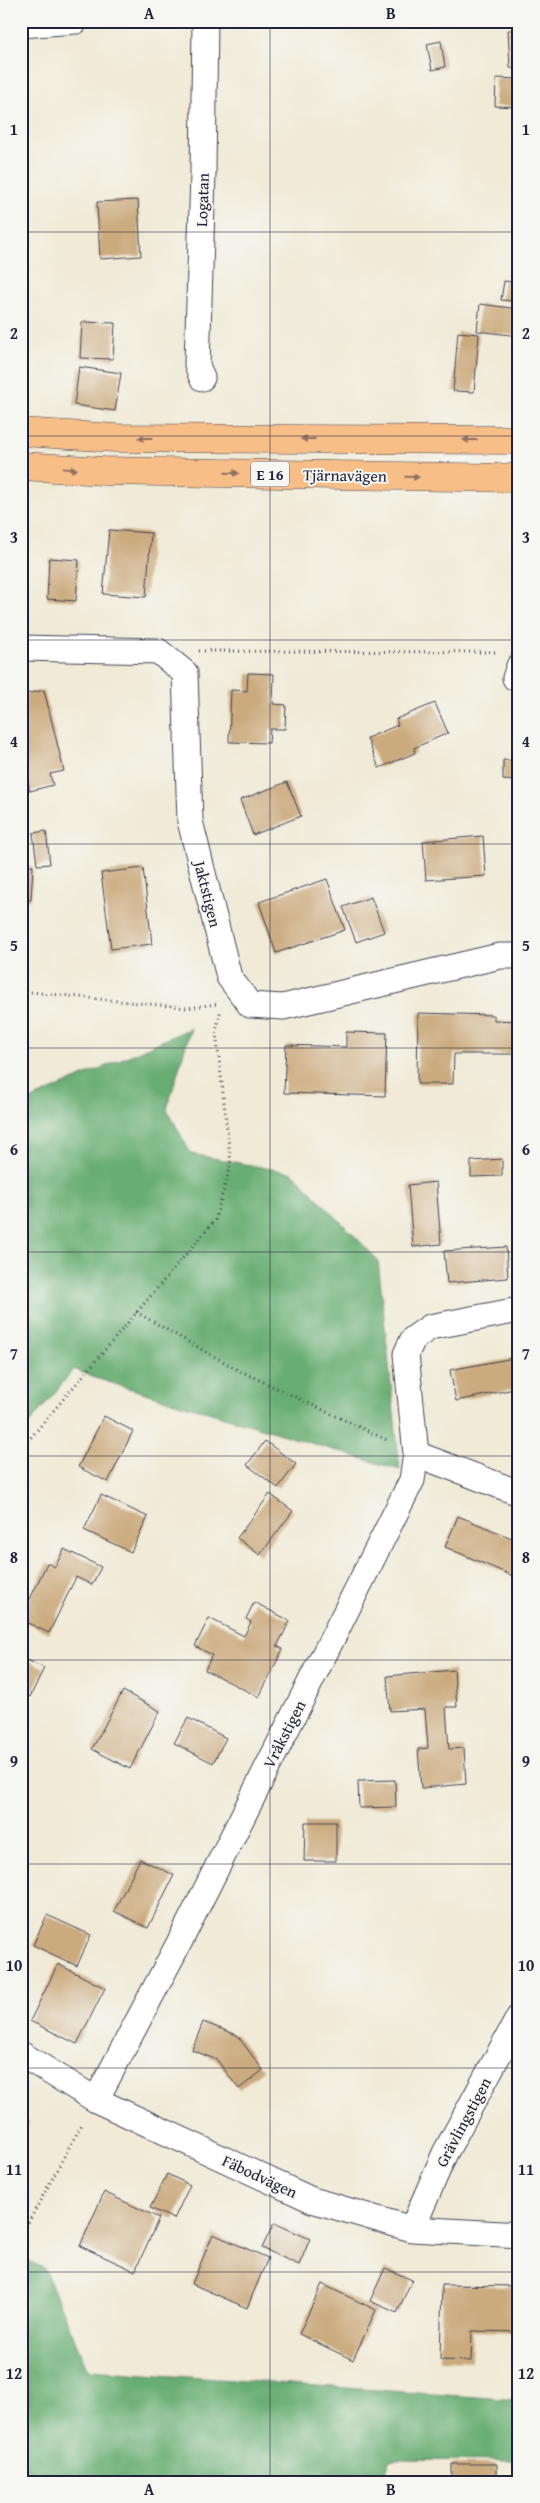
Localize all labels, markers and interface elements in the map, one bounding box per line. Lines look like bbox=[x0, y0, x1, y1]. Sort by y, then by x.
text: A bbox=[144, 1, 155, 25]
text: B bbox=[386, 1, 396, 25]
text: 1 bbox=[10, 117, 18, 141]
text: 1 bbox=[522, 117, 530, 141]
street label: Logatan bbox=[189, 173, 215, 227]
text: 2 bbox=[10, 321, 18, 345]
text: 2 bbox=[522, 321, 530, 345]
one-way arrow bbox=[137, 434, 153, 442]
one-way arrow bbox=[299, 435, 315, 443]
one-way arrow bbox=[462, 436, 478, 444]
road number: E 16 bbox=[251, 462, 289, 486]
street label: Tjärnavägen bbox=[303, 462, 387, 488]
one-way arrow bbox=[62, 466, 78, 474]
one-way arrow bbox=[225, 470, 241, 478]
one-way arrow bbox=[405, 473, 421, 481]
text: 3 bbox=[10, 525, 18, 549]
text: 3 bbox=[522, 525, 530, 549]
text: 4 bbox=[10, 729, 18, 753]
text: 4 bbox=[522, 729, 530, 753]
street label: Jaktstigen bbox=[188, 856, 228, 930]
text: 5 bbox=[10, 933, 18, 957]
text: 5 bbox=[522, 933, 530, 957]
text: 6 bbox=[10, 1137, 18, 1161]
text: 6 bbox=[522, 1137, 530, 1161]
text: 7 bbox=[10, 1341, 18, 1365]
text: 7 bbox=[522, 1341, 530, 1365]
text: 8 bbox=[10, 1545, 18, 1569]
text: 8 bbox=[522, 1545, 530, 1569]
street label: Vråkstigen bbox=[257, 1696, 311, 1772]
text: 9 bbox=[10, 1749, 18, 1773]
text: 9 bbox=[522, 1749, 530, 1773]
text: 10 bbox=[6, 1953, 22, 1977]
text: 10 bbox=[518, 1953, 534, 1977]
street label: Grävlingstigen bbox=[429, 2073, 497, 2171]
street label: Fäbodvägen bbox=[219, 2148, 301, 2204]
text: 11 bbox=[6, 2157, 22, 2181]
text: 11 bbox=[518, 2157, 534, 2181]
text: 12 bbox=[6, 2361, 22, 2385]
text: 12 bbox=[518, 2361, 534, 2385]
text: A bbox=[144, 2477, 155, 2501]
text: B bbox=[386, 2477, 396, 2501]

